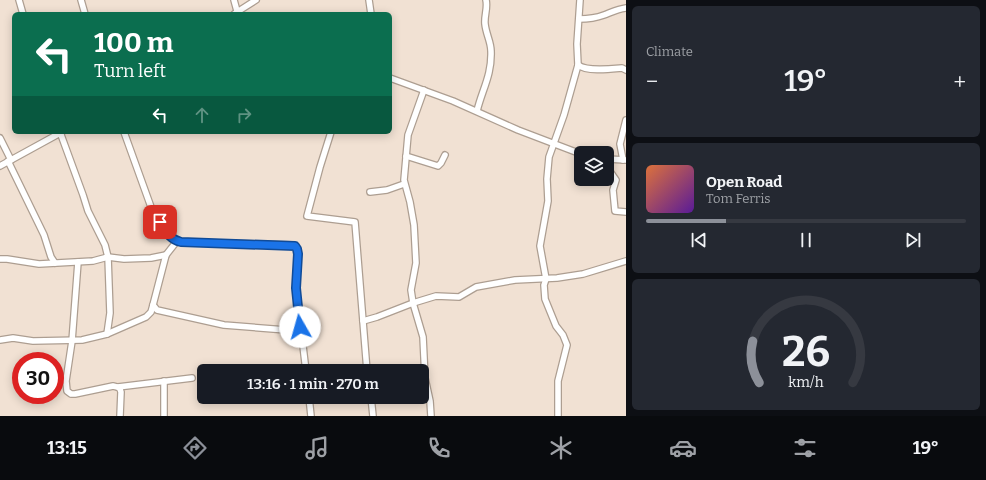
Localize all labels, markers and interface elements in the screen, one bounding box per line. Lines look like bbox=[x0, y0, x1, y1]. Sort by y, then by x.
text: 100 m bbox=[94, 26, 173, 59]
icon: left bbox=[28, 28, 80, 80]
text: Climate bbox=[646, 44, 693, 59]
text: Turn left bbox=[94, 60, 166, 82]
text: 19° bbox=[784, 63, 827, 99]
text: − bbox=[646, 68, 658, 95]
text: + bbox=[953, 68, 966, 95]
icon: left bbox=[149, 104, 171, 126]
icon: ahead bbox=[191, 104, 213, 126]
icon: right bbox=[233, 104, 255, 126]
map controls bbox=[574, 146, 614, 186]
button: layers bbox=[574, 146, 614, 186]
text: Open Road bbox=[706, 173, 782, 191]
text: Tom Ferris bbox=[706, 191, 770, 206]
pin bbox=[143, 205, 177, 239]
icon: arrive bbox=[149, 211, 171, 233]
icon: previous bbox=[688, 229, 710, 251]
icon: pause bbox=[795, 229, 817, 251]
icon: next bbox=[902, 229, 924, 251]
position arrow bbox=[279, 306, 321, 348]
text: 26 bbox=[782, 326, 830, 376]
speed limit sign: 30 bbox=[12, 352, 64, 404]
text: km/h bbox=[788, 373, 824, 390]
text: 13:16 · 1 min · 270 m bbox=[247, 375, 379, 393]
icon: directions bbox=[181, 434, 209, 462]
icon: music bbox=[303, 434, 331, 462]
icon: phone bbox=[425, 434, 453, 462]
icon: climate bbox=[547, 434, 575, 462]
icon: car bbox=[669, 434, 697, 462]
icon: filters bbox=[791, 434, 819, 462]
text: 13:15 bbox=[47, 437, 87, 459]
text: 19° bbox=[913, 437, 939, 459]

